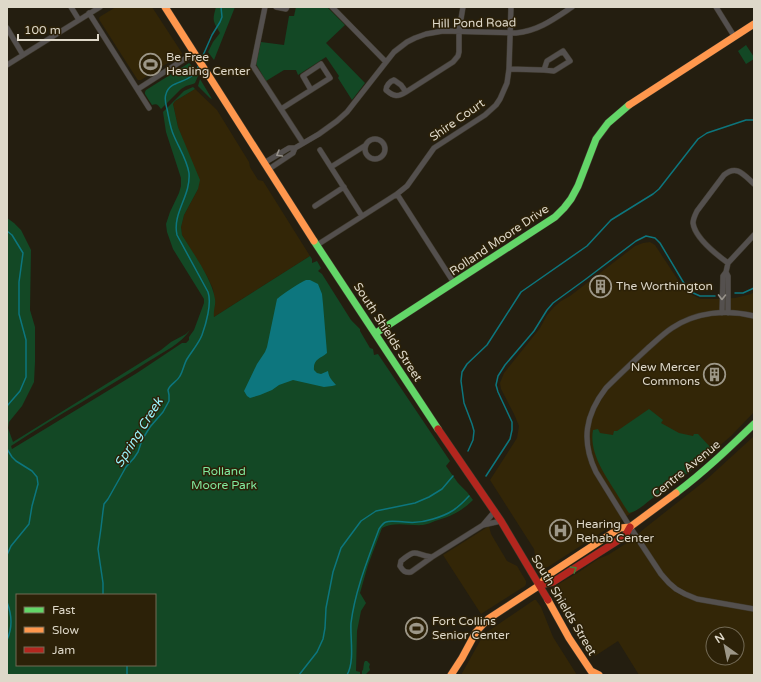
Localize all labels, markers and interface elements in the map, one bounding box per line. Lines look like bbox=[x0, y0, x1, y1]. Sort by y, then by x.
street label: Hill Pond Road bbox=[432, 15, 516, 31]
scale bar bbox=[18, 16, 98, 42]
text: 100 m bbox=[24, 23, 61, 37]
place label: Be Free Healing Center bbox=[166, 50, 251, 78]
sports icon: Be Free Healing Center bbox=[137, 51, 163, 77]
street label: Shire Court bbox=[427, 96, 488, 144]
one-way arrow bbox=[276, 149, 283, 156]
street label: Rolland Moore Drive bbox=[447, 202, 551, 278]
building icon: The Worthington bbox=[587, 273, 613, 299]
place label: The Worthington bbox=[616, 279, 713, 293]
street label: South Shields Street bbox=[351, 280, 425, 384]
one-way arrow bbox=[718, 294, 726, 300]
place label: New Mercer Commons bbox=[631, 360, 700, 388]
building icon: New Mercer Commons bbox=[702, 361, 728, 387]
water label: Spring Creek bbox=[111, 394, 167, 470]
street label: Centre Avenue bbox=[649, 437, 723, 501]
park label: Rolland Moore Park bbox=[191, 464, 257, 492]
place label: Hearing Rehab Center bbox=[576, 517, 654, 545]
hospital icon: Hearing Rehab Center bbox=[548, 518, 574, 544]
street label: South Shields Street bbox=[528, 552, 600, 658]
one-way arrow bbox=[570, 566, 577, 573]
legend bbox=[16, 594, 156, 666]
text: Fast bbox=[52, 603, 76, 617]
place label: Fort Collins Senior Center bbox=[432, 614, 510, 642]
sports icon: Fort Collins Senior Center bbox=[403, 615, 429, 641]
text: Slow bbox=[52, 623, 79, 637]
north arrow bbox=[705, 626, 745, 666]
text: N bbox=[713, 630, 727, 646]
text: Jam bbox=[52, 643, 75, 657]

